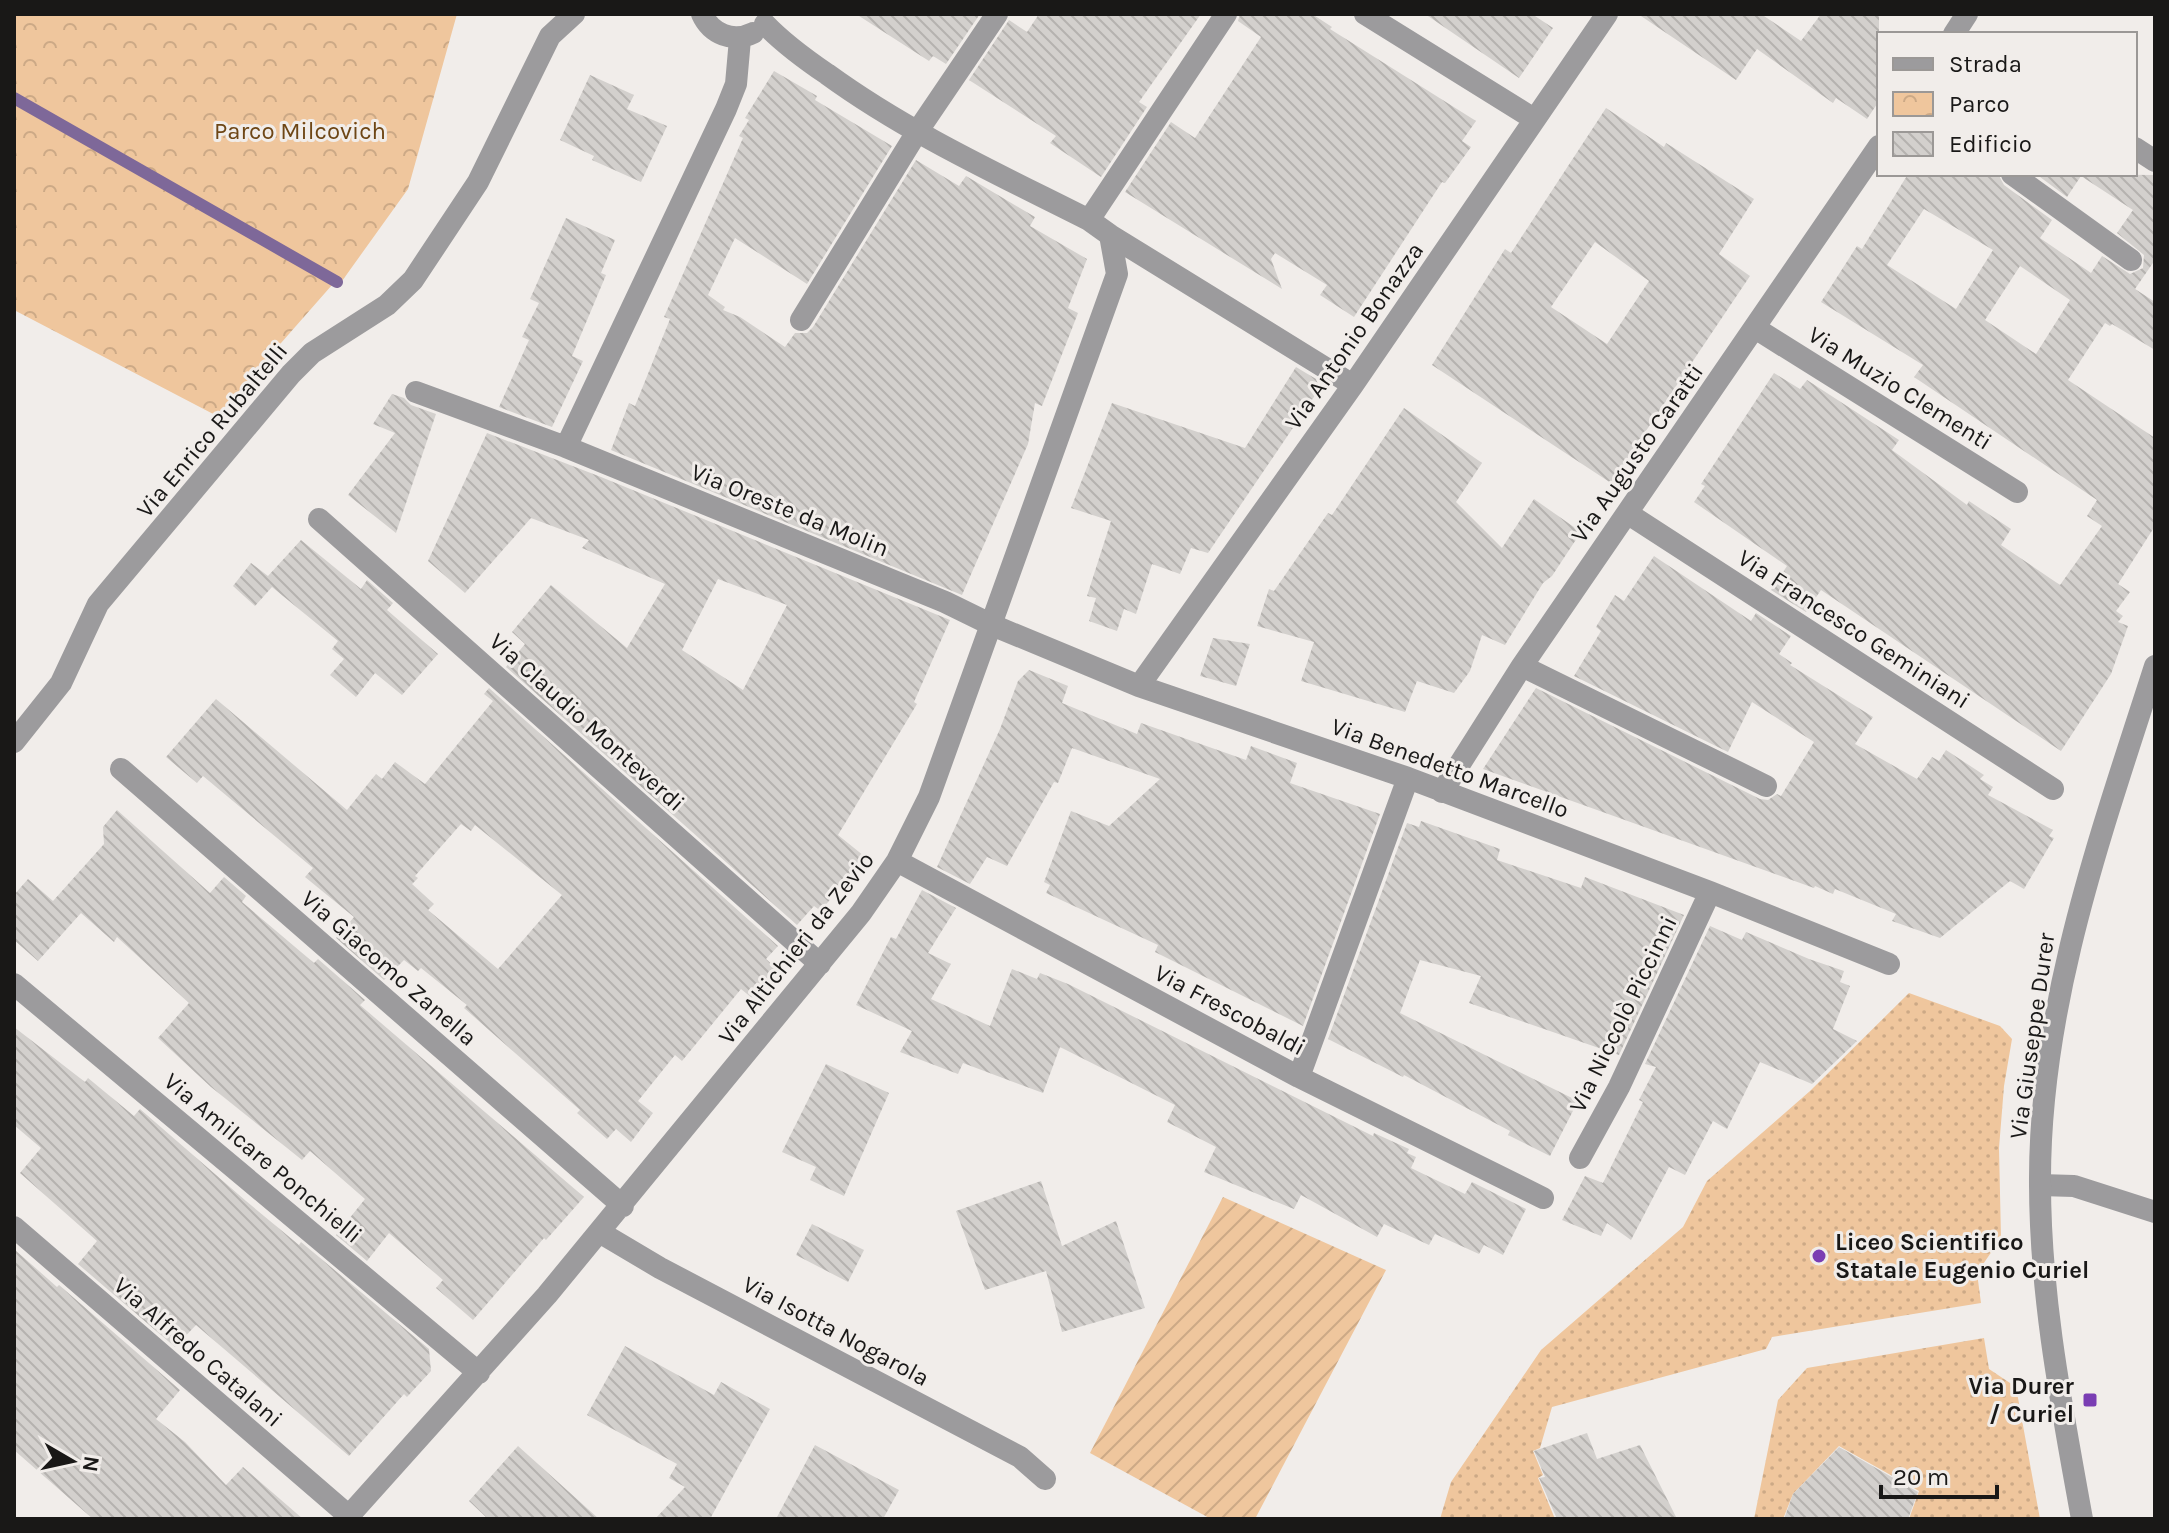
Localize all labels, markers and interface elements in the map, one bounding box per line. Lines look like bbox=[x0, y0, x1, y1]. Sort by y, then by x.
legend bbox=[1877, 32, 2137, 176]
text: Strada bbox=[1949, 50, 2022, 78]
text: Parco bbox=[1949, 90, 2010, 118]
park label: Parco Milcovich bbox=[214, 117, 386, 145]
text: Edificio bbox=[1949, 130, 2032, 158]
street label: Via Antonio Bonazza bbox=[1279, 237, 1429, 435]
street label: Via Muzio Clementi bbox=[1803, 320, 1997, 456]
street label: Via Enrico Rubaltelli bbox=[131, 337, 293, 523]
street label: Via Augusto Caratti bbox=[1565, 358, 1709, 548]
street label: Via Oreste da Molin bbox=[687, 458, 893, 562]
street label: Via Francesco Geminiani bbox=[1733, 543, 1975, 715]
street label: Via Claudio Monteverdi bbox=[484, 627, 690, 817]
street label: Via Benedetto Marcello bbox=[1328, 712, 1572, 824]
street label: Via Altichieri da Zevio bbox=[712, 846, 880, 1050]
street label: Via Giacomo Zanella bbox=[296, 884, 482, 1052]
street label: Via Niccolò Piccinni bbox=[1563, 911, 1683, 1117]
street label: Via Giuseppe Durer bbox=[2004, 931, 2060, 1141]
street label: Via Frescobaldi bbox=[1150, 958, 1310, 1062]
street label: Via Amilcare Ponchielli bbox=[158, 1067, 368, 1249]
place label: Liceo Scientifico Statale Eugenio Curiel bbox=[1835, 1228, 2089, 1284]
marker: Liceo Scientifico Statale Eugenio Curiel bbox=[1810, 1247, 1828, 1265]
street label: Via Isotta Nogarola bbox=[738, 1270, 934, 1392]
street label: Via Alfredo Catalani bbox=[108, 1271, 288, 1433]
place label: Via Durer / Curiel bbox=[1968, 1372, 2075, 1428]
marker: Via Durer / Curiel bbox=[2081, 1391, 2099, 1409]
north arrow bbox=[32, 1421, 112, 1501]
scale bar bbox=[1881, 1449, 1997, 1499]
text: N bbox=[77, 1454, 105, 1474]
text: 20 m bbox=[1893, 1463, 1949, 1491]

